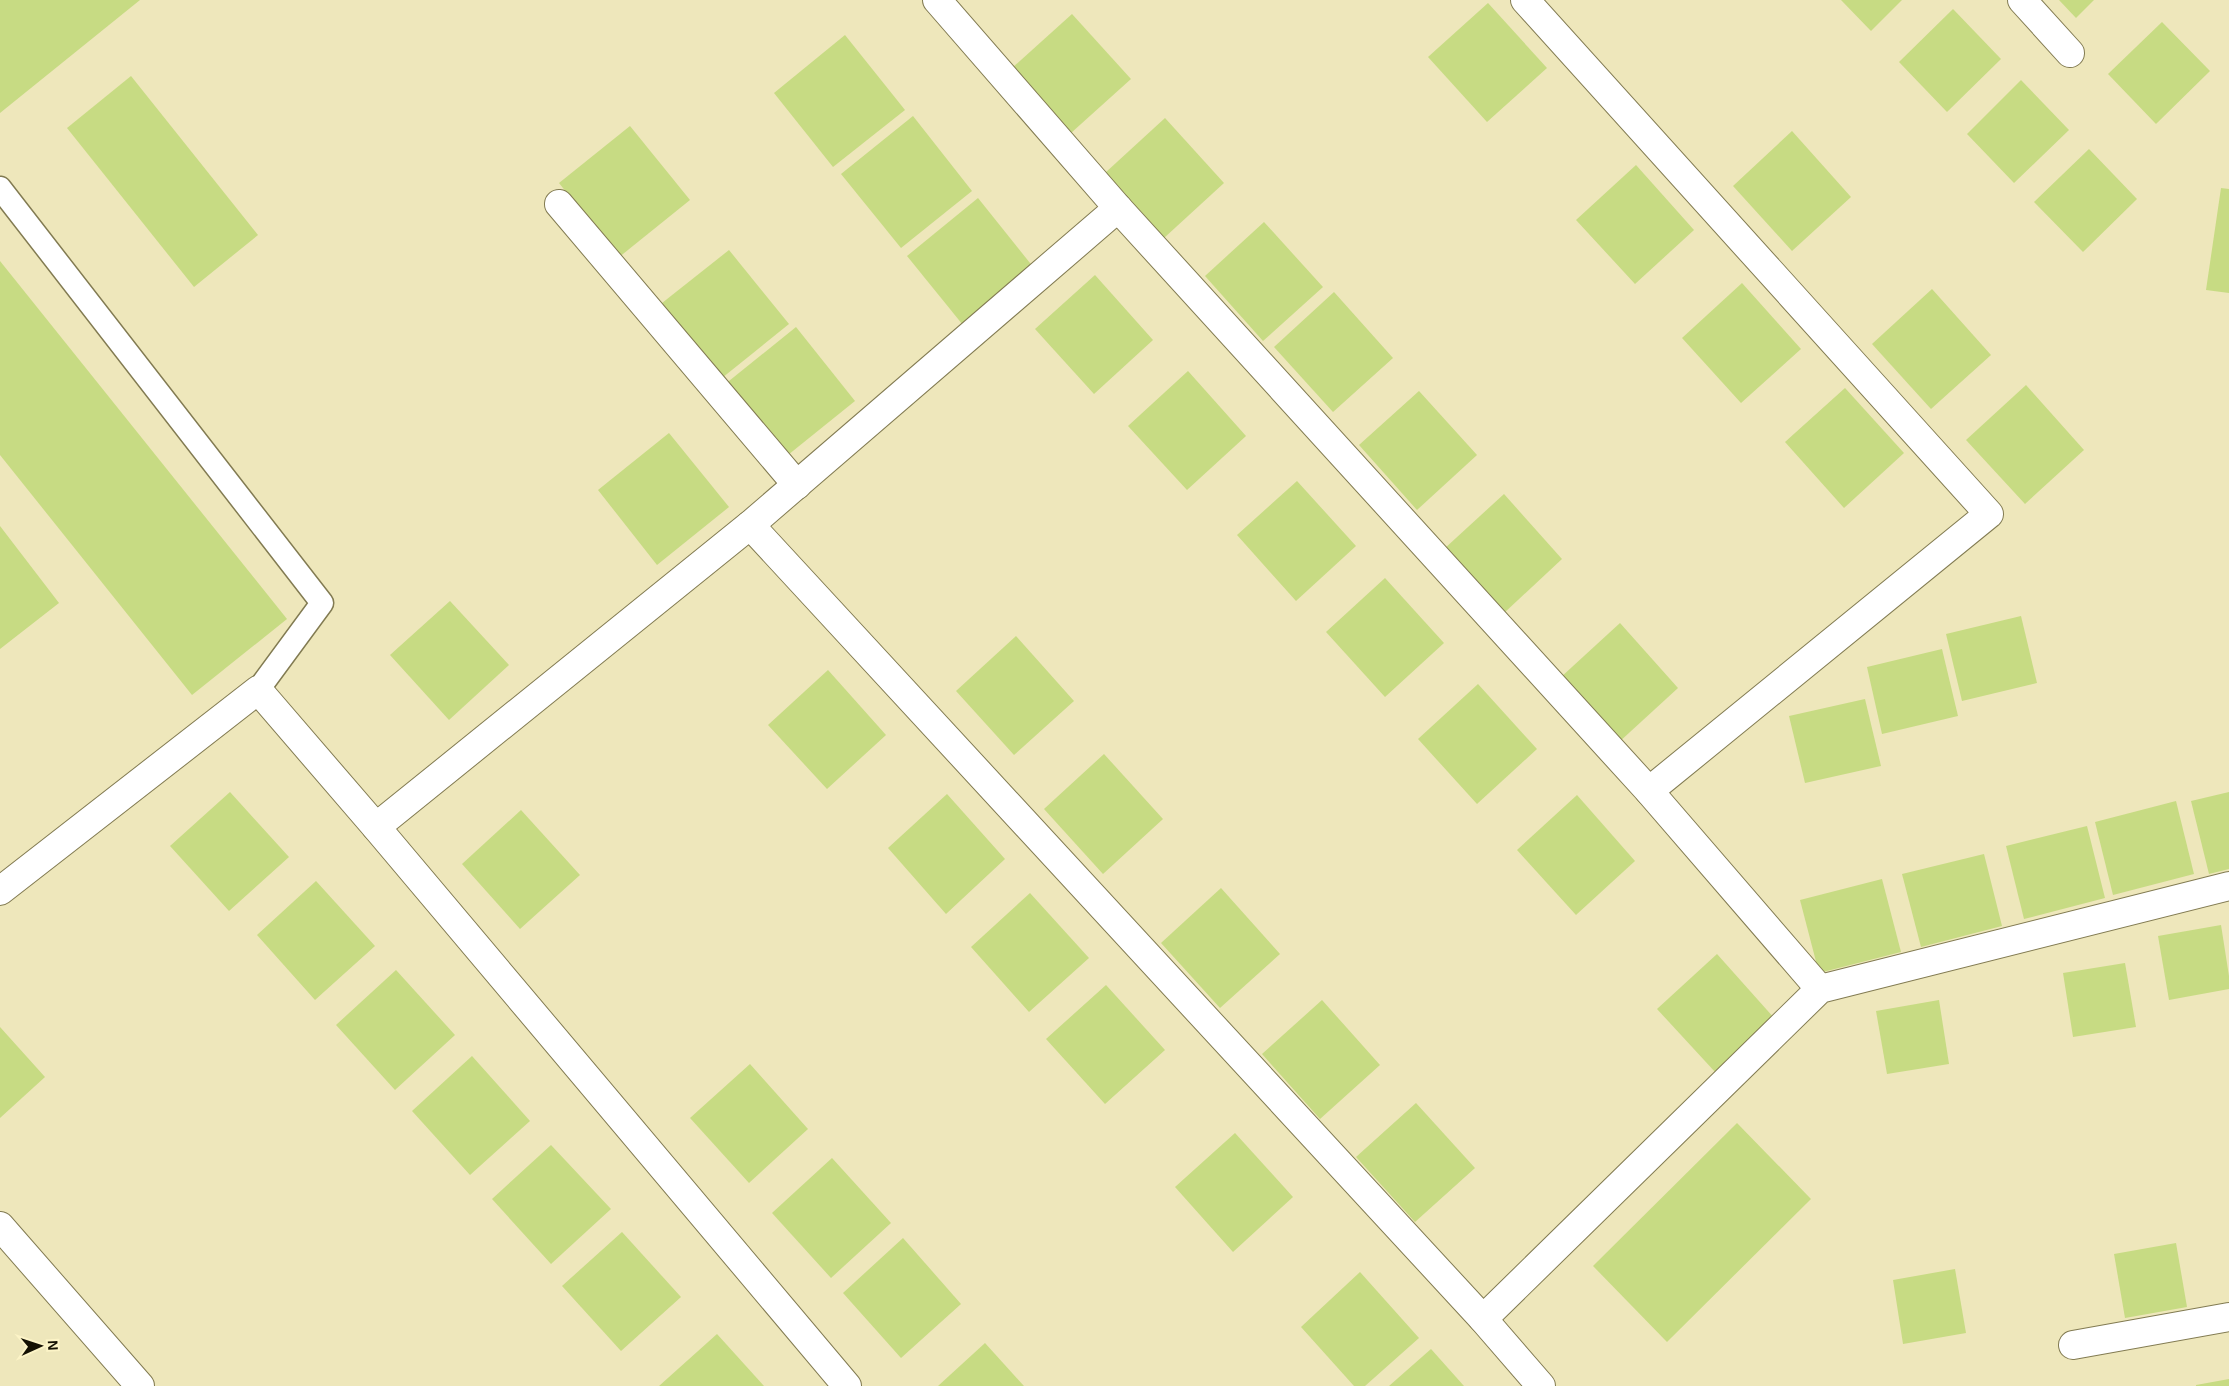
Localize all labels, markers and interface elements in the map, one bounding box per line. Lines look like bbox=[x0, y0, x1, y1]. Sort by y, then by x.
north arrow bbox=[15, 1321, 65, 1371]
text: N bbox=[45, 1340, 61, 1351]

